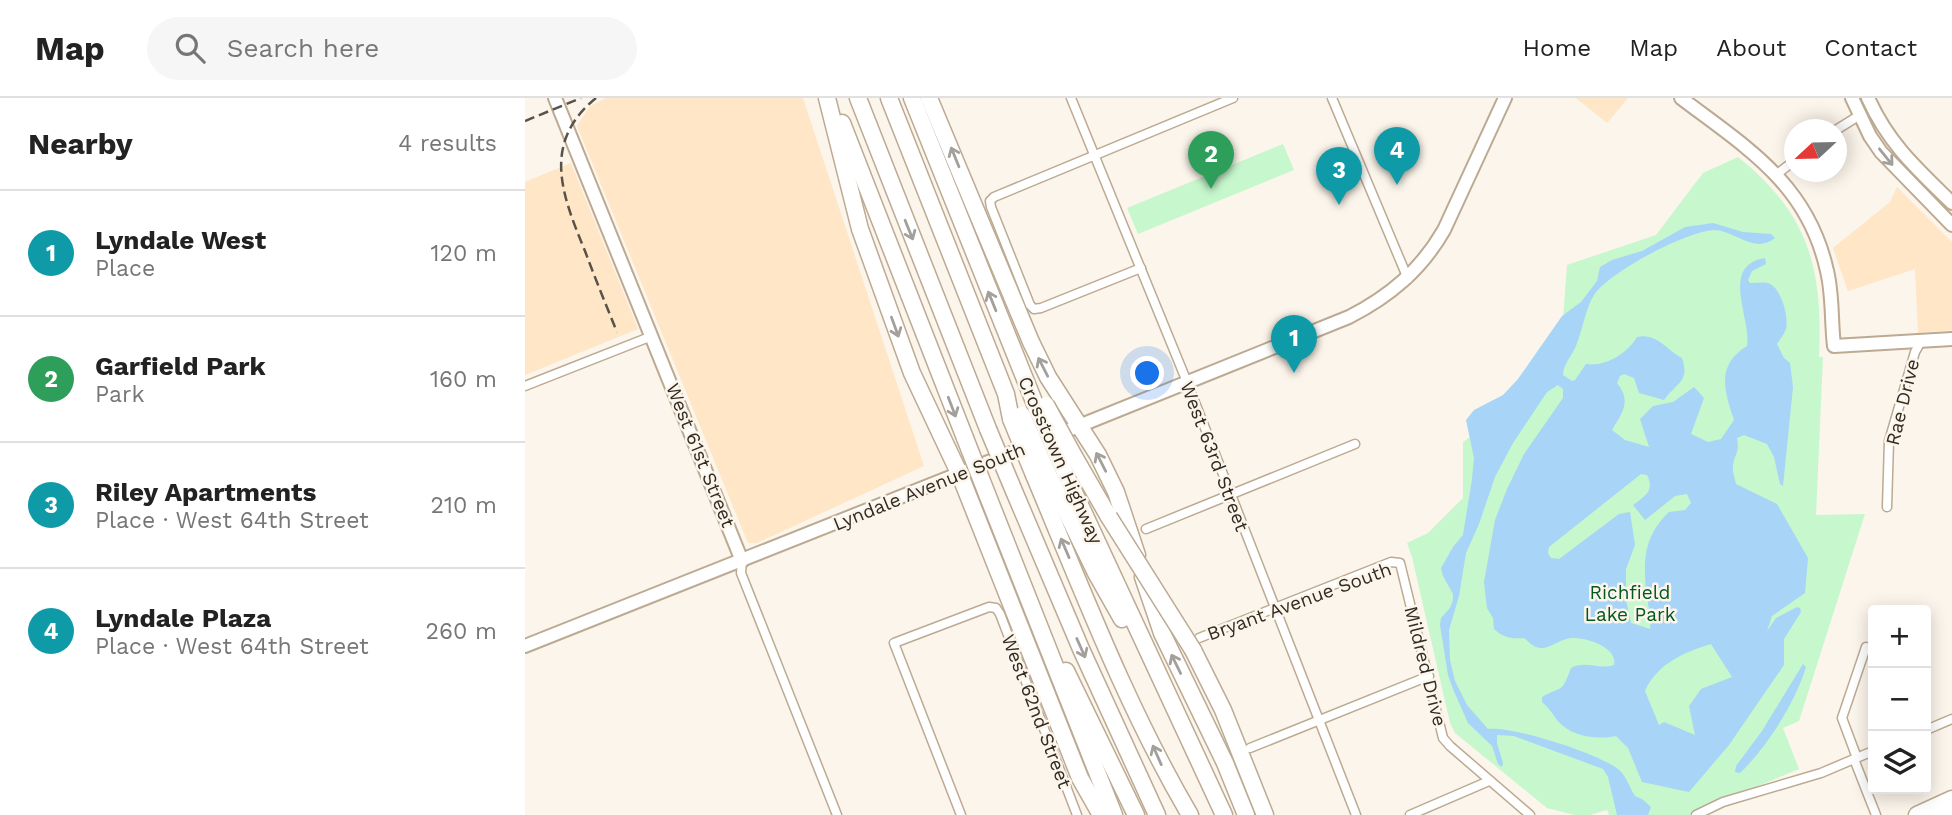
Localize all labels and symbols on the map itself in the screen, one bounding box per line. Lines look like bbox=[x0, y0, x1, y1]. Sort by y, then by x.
north arrow bbox=[1784, 119, 1847, 182]
pin: 4 bbox=[1374, 127, 1420, 185]
pin: 2 bbox=[1188, 131, 1234, 189]
one-way arrow bbox=[948, 147, 961, 169]
pin: 3 bbox=[1316, 147, 1362, 205]
one-way arrow bbox=[1879, 147, 1894, 165]
one-way arrow bbox=[904, 219, 917, 240]
one-way arrow bbox=[985, 290, 998, 312]
pin: 1 bbox=[1271, 315, 1317, 373]
one-way arrow bbox=[890, 316, 903, 338]
your location bbox=[1130, 356, 1164, 390]
one-way arrow bbox=[1036, 357, 1050, 378]
street label: Rae Drive bbox=[1881, 357, 1924, 448]
street label: Crosstown Highway bbox=[1013, 373, 1108, 548]
street label: West 63rd Street bbox=[1175, 378, 1254, 534]
street label: West 61st Street bbox=[661, 380, 740, 531]
one-way arrow bbox=[947, 395, 960, 417]
street label: Lyndale Avenue South bbox=[830, 437, 1029, 536]
one-way arrow bbox=[1093, 452, 1107, 473]
one-way arrow bbox=[1058, 537, 1071, 559]
street label: Bryant Avenue South bbox=[1204, 557, 1394, 646]
park label: Richfield Lake Park bbox=[1585, 581, 1676, 626]
street label: Mildred Drive bbox=[1399, 604, 1452, 729]
street label: West 62nd Street bbox=[997, 631, 1076, 791]
one-way arrow bbox=[1075, 636, 1088, 658]
one-way arrow bbox=[1169, 654, 1183, 675]
one-way arrow bbox=[1150, 745, 1163, 767]

